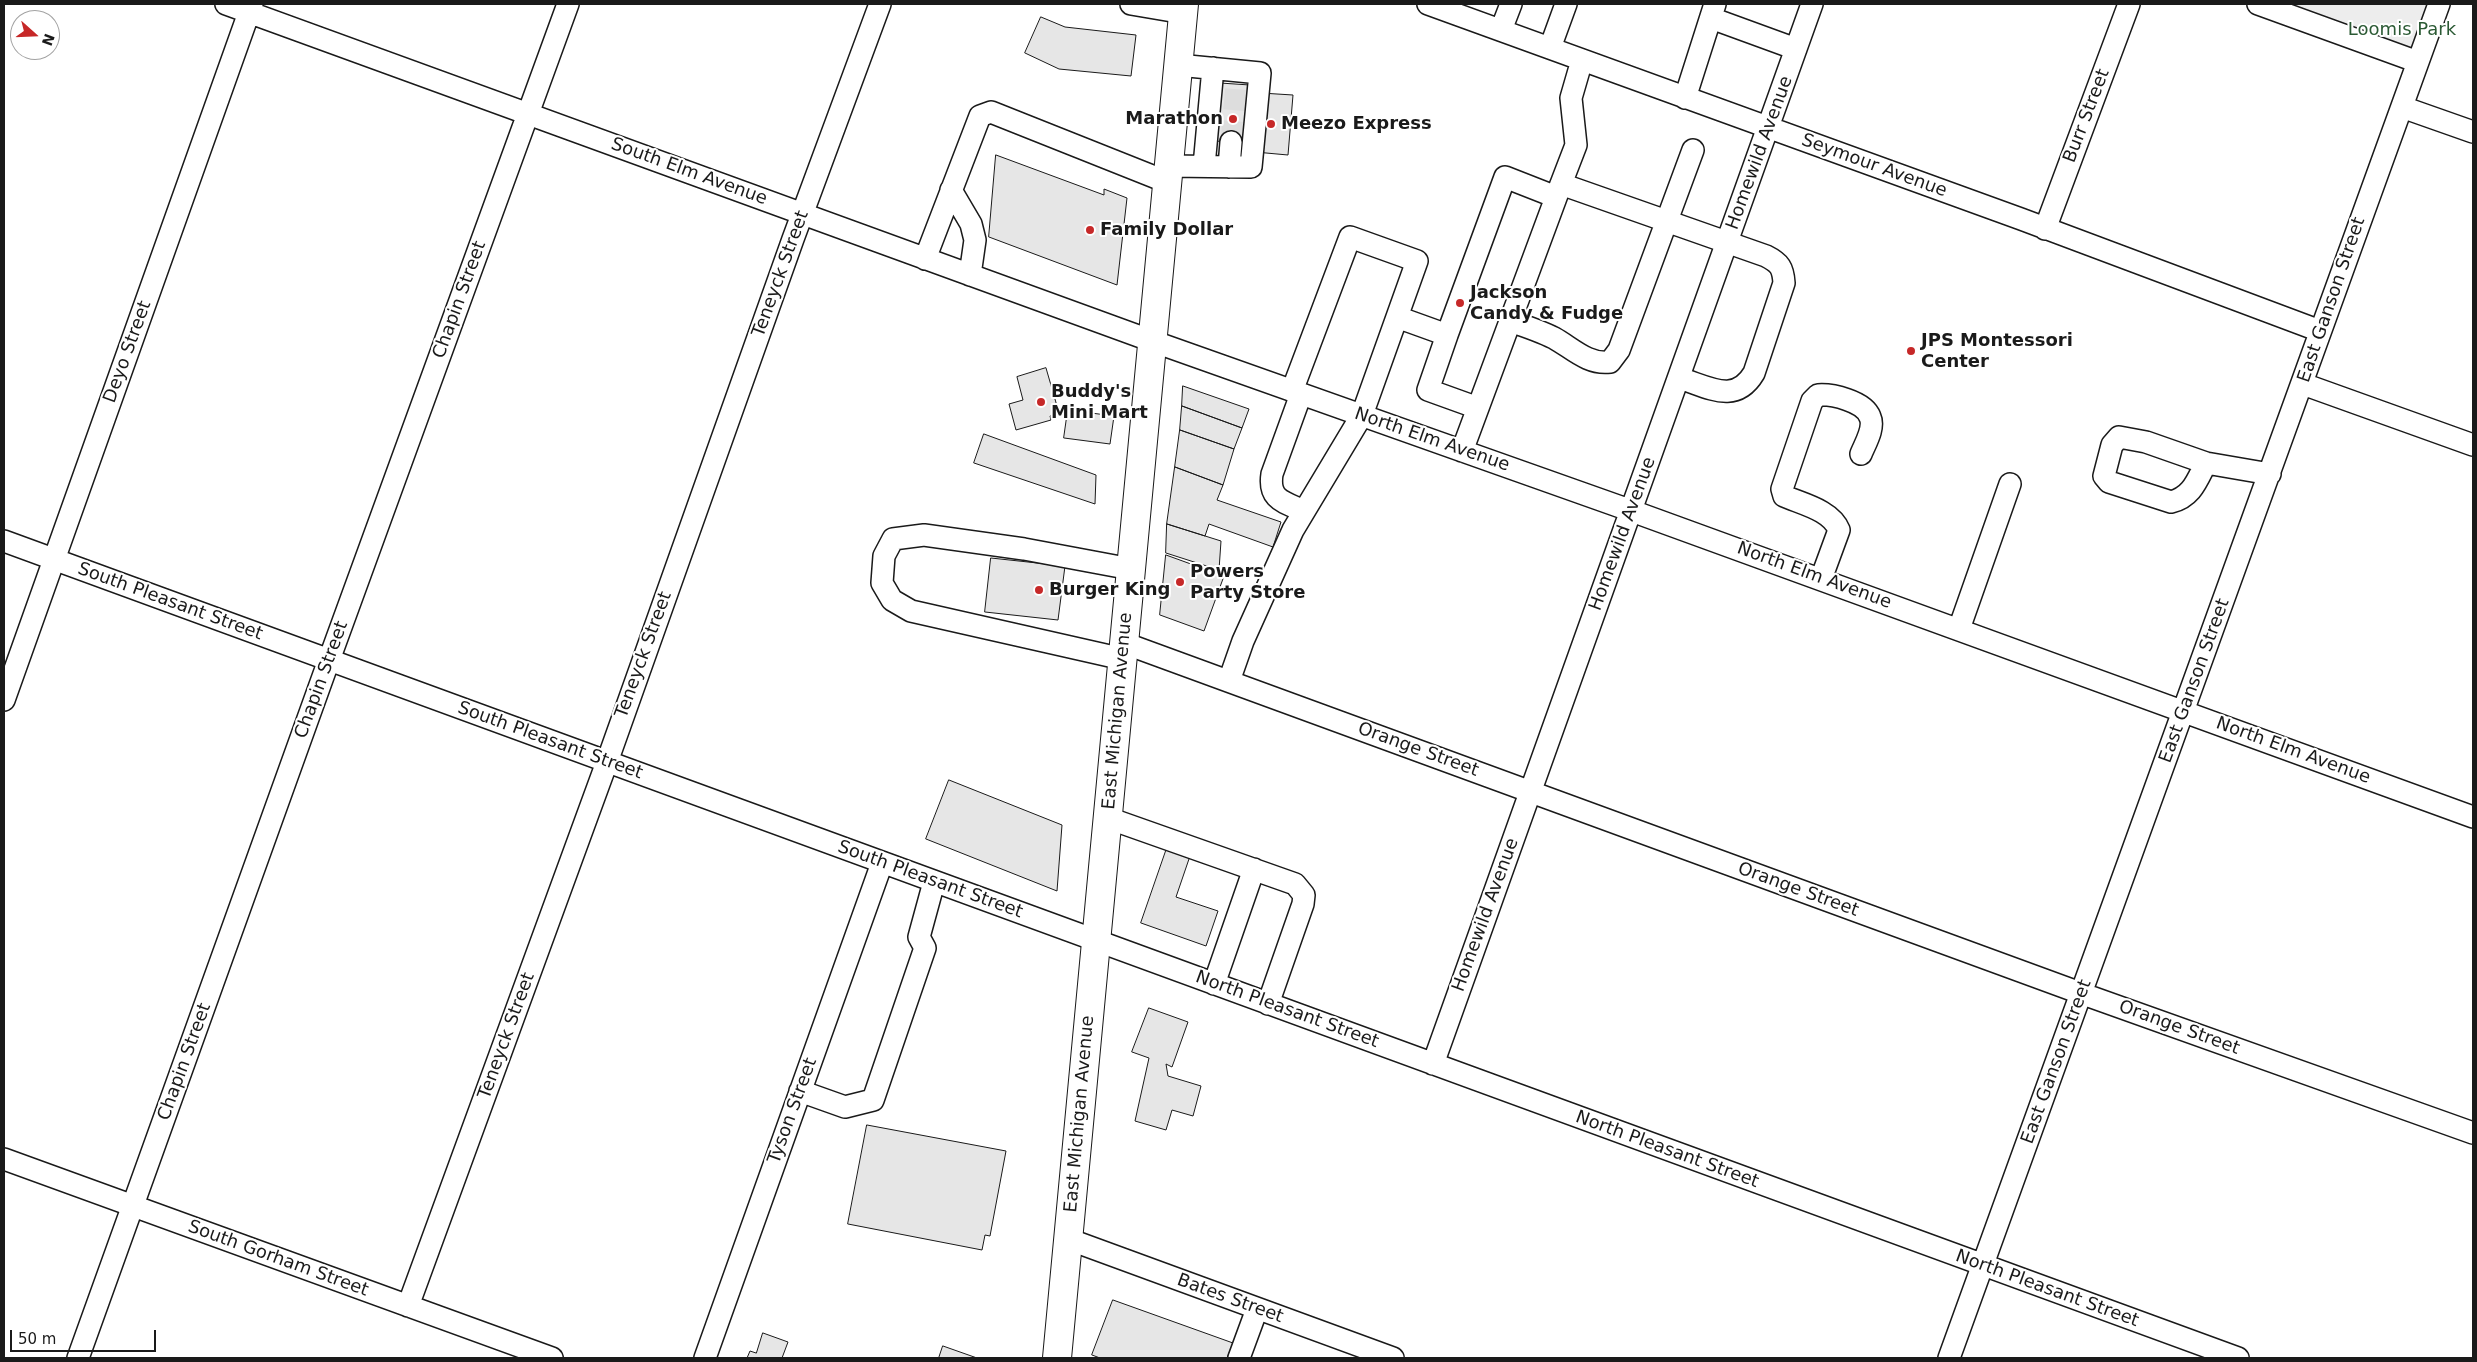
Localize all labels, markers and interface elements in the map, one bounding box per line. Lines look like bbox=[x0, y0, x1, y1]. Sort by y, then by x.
north arrow bbox=[10, 10, 60, 60]
park label: Loomis Park bbox=[2348, 19, 2456, 41]
text: N bbox=[39, 32, 58, 48]
street label: Burr Street bbox=[2059, 66, 2115, 166]
street label: Homewild Avenue bbox=[1722, 73, 1798, 233]
place label: Marathon bbox=[1125, 108, 1223, 130]
marker: Marathon bbox=[1227, 113, 1239, 125]
place label: Meezo Express bbox=[1281, 113, 1432, 135]
marker: Meezo Express bbox=[1265, 118, 1277, 130]
street label: Seymour Avenue bbox=[1798, 130, 1950, 202]
street label: South Elm Avenue bbox=[608, 134, 770, 210]
street label: Teneyck Street bbox=[748, 208, 814, 340]
street label: East Ganson Street bbox=[2294, 215, 2370, 385]
place label: Family Dollar bbox=[1100, 219, 1233, 241]
marker: Family Dollar bbox=[1084, 224, 1096, 236]
street label: Chapin Street bbox=[429, 238, 491, 362]
place label: Jackson Candy & Fudge bbox=[1470, 282, 1623, 324]
marker: Jackson Candy & Fudge bbox=[1454, 297, 1466, 309]
street label: Deyo Street bbox=[100, 298, 156, 406]
place label: JPS Montessori Center bbox=[1921, 330, 2073, 372]
marker: JPS Montessori Center bbox=[1905, 345, 1917, 357]
place label: Buddy's Mini Mart bbox=[1051, 381, 1148, 424]
marker: Buddy's Mini Mart bbox=[1035, 396, 1047, 408]
street label: North Elm Avenue bbox=[1352, 403, 1512, 477]
street label: Homewild Avenue bbox=[1585, 454, 1661, 614]
street label: North Elm Avenue bbox=[1734, 538, 1894, 614]
street label: South Pleasant Street bbox=[75, 558, 265, 646]
place label: Powers Party Store bbox=[1190, 561, 1305, 604]
marker: Powers Party Store bbox=[1174, 576, 1186, 588]
place label: Burger King bbox=[1049, 579, 1170, 601]
marker: Burger King bbox=[1033, 584, 1045, 596]
street label: Teneyck Street bbox=[611, 589, 677, 721]
street label: East Ganson Street bbox=[2155, 596, 2235, 766]
street label: East Michigan Avenue bbox=[1099, 612, 1137, 810]
street label: Chapin Street bbox=[291, 618, 353, 742]
street label: South Pleasant Street bbox=[455, 697, 645, 785]
street label: North Elm Avenue bbox=[2213, 713, 2373, 789]
street label: Orange Street bbox=[1355, 718, 1481, 782]
street label: Homewild Avenue bbox=[1448, 835, 1524, 995]
street label: South Pleasant Street bbox=[835, 836, 1025, 924]
street label: Orange Street bbox=[1735, 858, 1861, 922]
street label: North Pleasant Street bbox=[1192, 967, 1382, 1053]
street label: Teneyck Street bbox=[474, 970, 540, 1102]
street label: East Ganson Street bbox=[2017, 977, 2097, 1147]
street label: Orange Street bbox=[2116, 996, 2242, 1060]
street label: Chapin Street bbox=[154, 1000, 216, 1124]
street label: East Michigan Avenue bbox=[1061, 1015, 1099, 1213]
street label: Tyson Street bbox=[764, 1055, 822, 1167]
street label: North Pleasant Street bbox=[1572, 1107, 1762, 1193]
street label: South Gorham Street bbox=[185, 1216, 371, 1302]
street label: North Pleasant Street bbox=[1952, 1246, 2142, 1332]
street label: Bates Street bbox=[1174, 1270, 1286, 1328]
scale bar bbox=[12, 1320, 159, 1352]
text: 50 m bbox=[18, 1330, 56, 1348]

